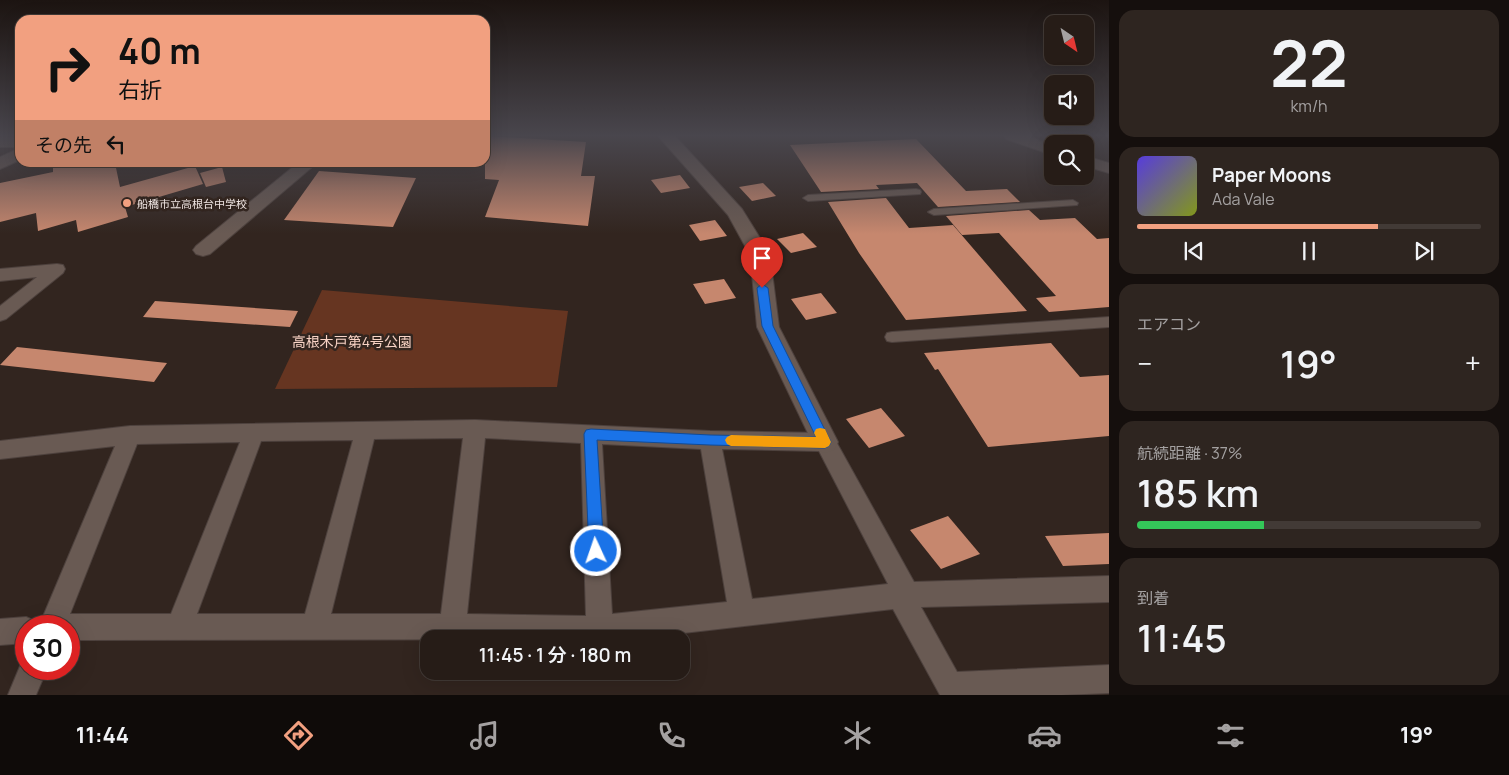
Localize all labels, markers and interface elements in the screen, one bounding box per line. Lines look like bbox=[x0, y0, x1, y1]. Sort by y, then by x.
north arrow bbox=[1044, 15, 1094, 65]
map controls bbox=[1044, 15, 1094, 185]
text: 22 bbox=[1270, 18, 1348, 107]
text: 40 m bbox=[118, 27, 201, 75]
icon: right bbox=[35, 35, 100, 100]
text: 右折 bbox=[118, 75, 162, 105]
button: sound bbox=[1044, 75, 1094, 125]
text: km/h bbox=[1290, 95, 1328, 117]
icon: left bbox=[102, 130, 130, 158]
text: その先 bbox=[35, 132, 92, 158]
button: search bbox=[1044, 135, 1094, 185]
text: Paper Moons bbox=[1212, 162, 1331, 188]
text: Ada Vale bbox=[1212, 188, 1275, 210]
place label: 船橋市立高根台中学校 bbox=[137, 196, 247, 211]
marker: 船橋市立高根台中学校 bbox=[121, 197, 133, 209]
pin bbox=[741, 237, 783, 288]
icon: previous bbox=[1180, 237, 1208, 265]
icon: pause bbox=[1295, 237, 1323, 265]
icon: next bbox=[1410, 237, 1438, 265]
icon: arrive bbox=[748, 244, 776, 272]
text: エアコン bbox=[1137, 313, 1201, 335]
park label: 高根木戸第4号公園 bbox=[292, 332, 412, 351]
text: 19° bbox=[1280, 337, 1337, 389]
text: − bbox=[1137, 344, 1152, 382]
text: + bbox=[1465, 344, 1481, 382]
text: 航続距離 · 37% bbox=[1137, 442, 1242, 464]
text: 185 km bbox=[1137, 466, 1259, 518]
position arrow bbox=[569, 524, 621, 576]
text: 到着 bbox=[1137, 587, 1169, 609]
text: 11:45 bbox=[1137, 611, 1227, 663]
speed limit sign: 30 bbox=[15, 615, 80, 680]
text: 11:45 · 1 分 · 180 m bbox=[479, 642, 631, 668]
icon: directions bbox=[281, 718, 316, 753]
icon: music bbox=[467, 718, 502, 753]
icon: phone bbox=[654, 718, 689, 753]
icon: climate bbox=[840, 718, 875, 753]
icon: car bbox=[1027, 718, 1062, 753]
icon: filters bbox=[1213, 718, 1248, 753]
text: 11:44 bbox=[76, 720, 129, 750]
text: 19° bbox=[1400, 720, 1433, 750]

